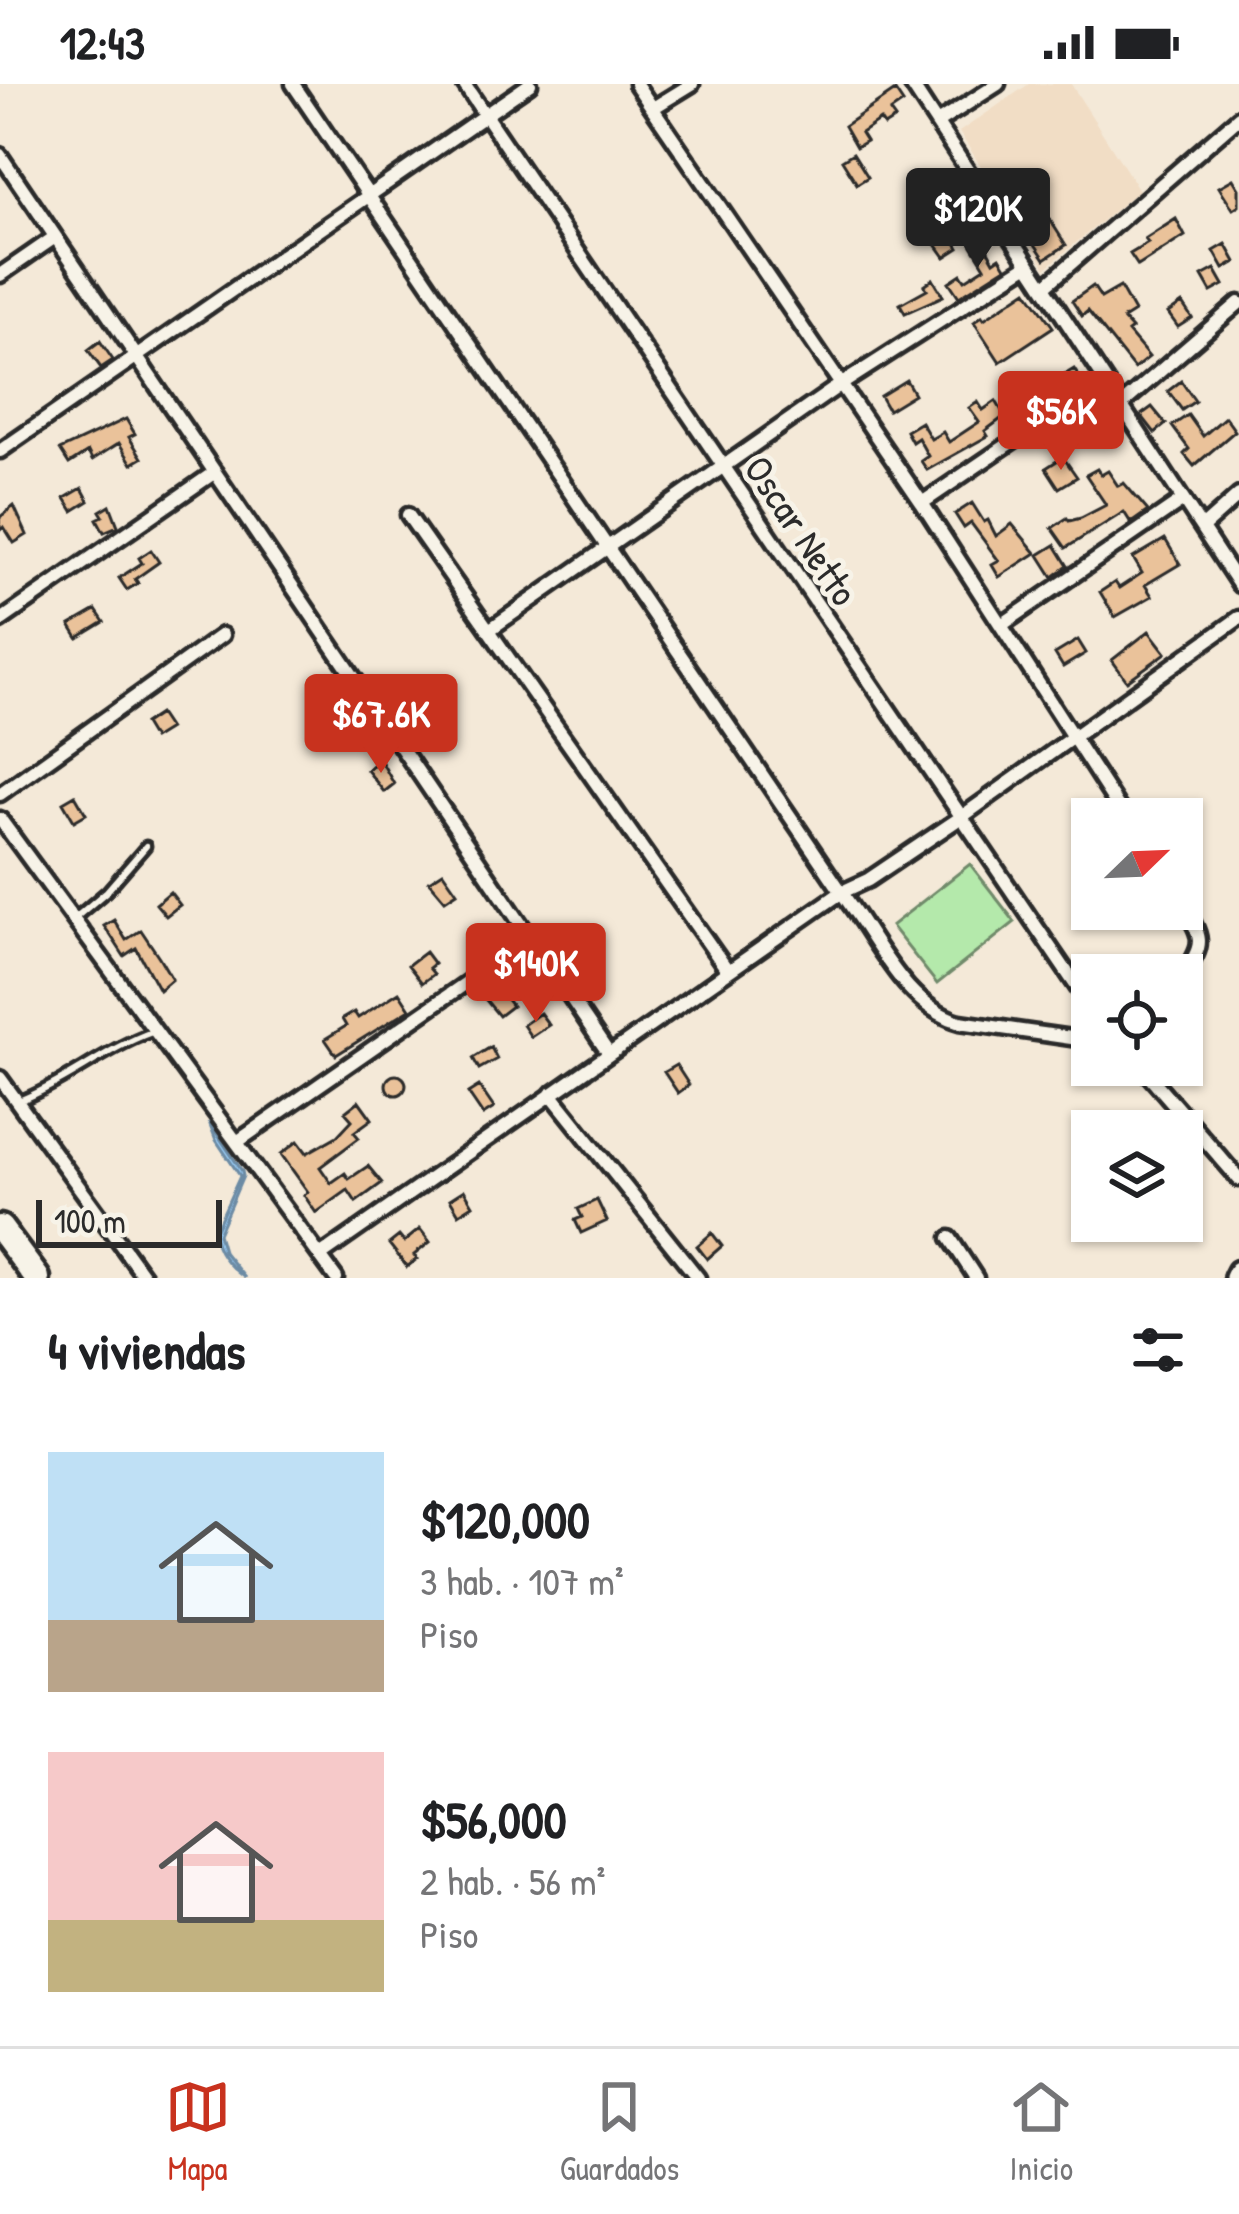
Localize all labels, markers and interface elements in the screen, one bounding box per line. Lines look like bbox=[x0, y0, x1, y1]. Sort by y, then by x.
text: 12:43 bbox=[60, 12, 145, 73]
pin: $120K bbox=[894, 168, 1062, 270]
text: $120K bbox=[933, 180, 1023, 233]
pin: $56K bbox=[990, 371, 1132, 473]
text: $56K bbox=[1025, 383, 1097, 436]
street label: Oscar Netto bbox=[733, 445, 871, 615]
pin: $67.6K bbox=[283, 674, 479, 776]
text: $67.6K bbox=[332, 686, 430, 739]
north arrow bbox=[1071, 798, 1203, 930]
map controls bbox=[1071, 798, 1203, 1242]
pin: $140K bbox=[452, 923, 620, 1025]
text: $140K bbox=[493, 935, 579, 988]
button: locate bbox=[1071, 954, 1203, 1086]
button: layers bbox=[1071, 1110, 1203, 1242]
scale bar bbox=[36, 1194, 222, 1247]
text: 100 m bbox=[54, 1199, 126, 1243]
text: 4 viviendas bbox=[48, 1316, 245, 1385]
icon: filters bbox=[1125, 1317, 1191, 1383]
text: $120,000 bbox=[420, 1485, 590, 1554]
icon: home bbox=[144, 1500, 288, 1644]
text: 3 hab. · 107 m² bbox=[420, 1554, 624, 1607]
text: Piso bbox=[420, 1607, 478, 1660]
text: $56,000 bbox=[420, 1785, 567, 1854]
icon: home bbox=[144, 1800, 288, 1944]
text: 2 hab. · 56 m² bbox=[420, 1854, 606, 1907]
text: Piso bbox=[420, 1907, 478, 1960]
tab: Mapa bbox=[165, 2074, 231, 2190]
tab: Guardados bbox=[560, 2074, 679, 2190]
tab: Inicio bbox=[1008, 2074, 1074, 2190]

